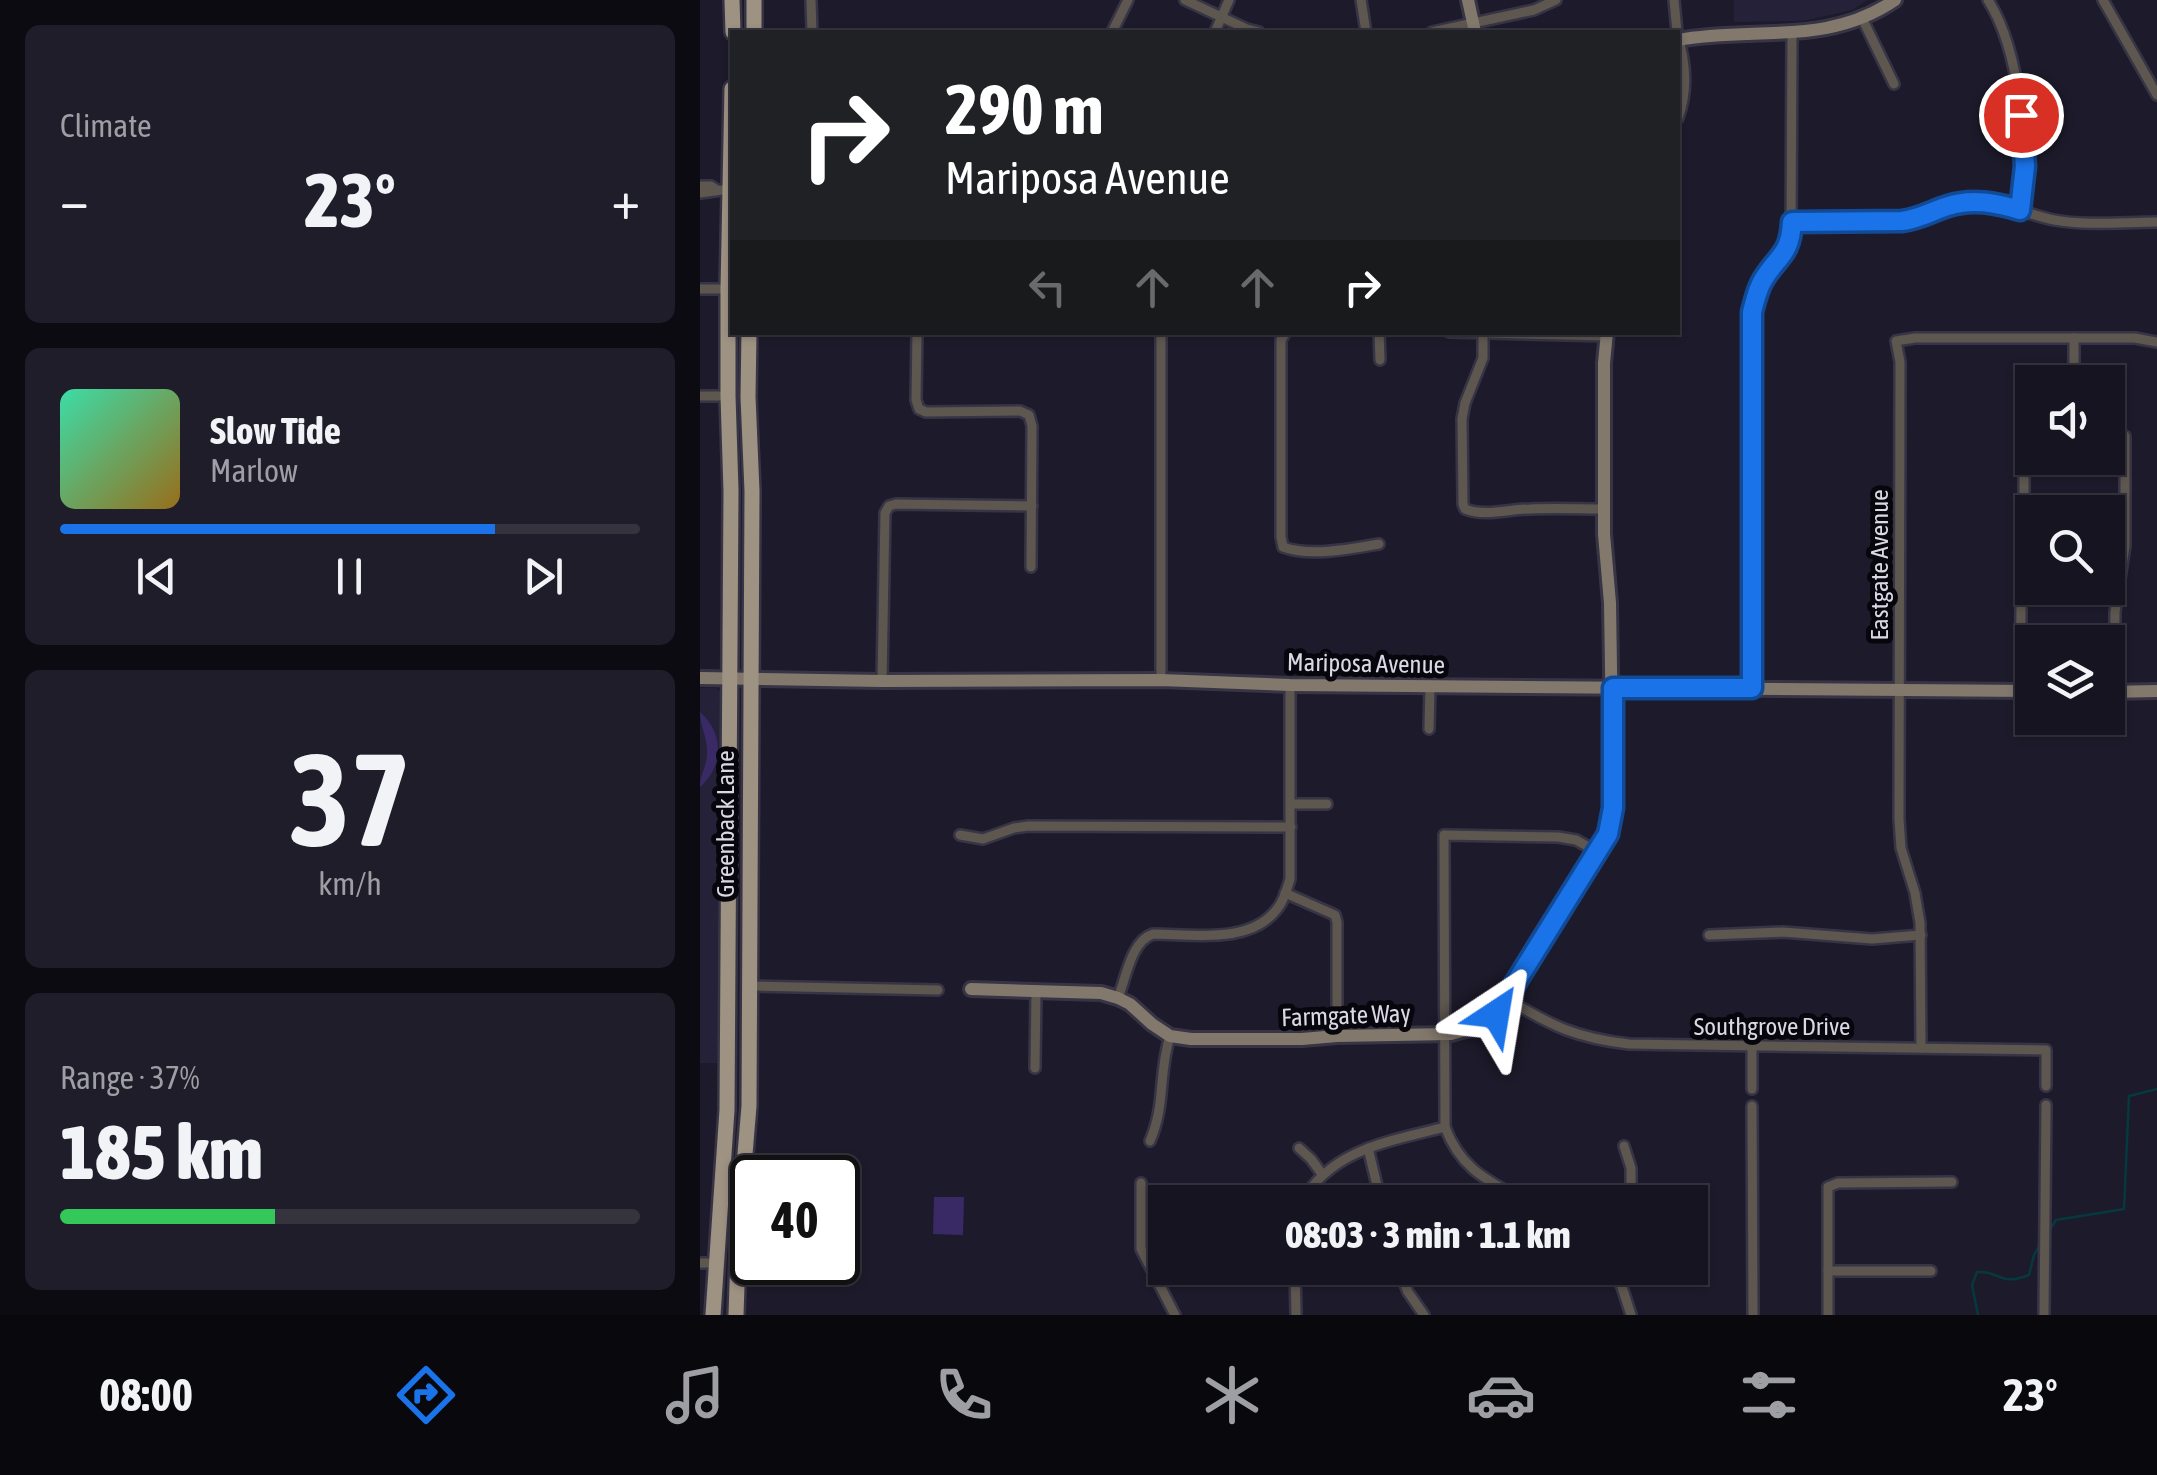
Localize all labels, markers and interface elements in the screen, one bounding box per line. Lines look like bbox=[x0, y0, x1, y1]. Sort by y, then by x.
text: 290 m bbox=[945, 69, 1104, 149]
icon: right bbox=[780, 70, 910, 200]
pin bbox=[1979, 73, 2064, 158]
icon: arrive bbox=[1994, 88, 2049, 143]
text: Climate bbox=[60, 107, 152, 144]
text: Mariposa Avenue bbox=[945, 152, 1230, 204]
text: 23° bbox=[304, 157, 396, 243]
text: − bbox=[60, 168, 89, 231]
text: + bbox=[611, 168, 640, 231]
icon: left bbox=[1020, 260, 1075, 315]
icon: ahead bbox=[1125, 260, 1180, 315]
icon: ahead bbox=[1230, 260, 1285, 315]
icon: right bbox=[1335, 260, 1390, 315]
map controls bbox=[2015, 365, 2125, 735]
button: sound bbox=[2015, 365, 2125, 475]
text: Slow Tide bbox=[210, 409, 341, 452]
text: Marlow bbox=[210, 452, 298, 489]
street label: Eastgate Avenue bbox=[1865, 489, 1893, 641]
button: search bbox=[2015, 495, 2125, 605]
icon: previous bbox=[129, 549, 184, 604]
icon: pause bbox=[322, 549, 377, 604]
icon: next bbox=[516, 549, 571, 604]
button: layers bbox=[2015, 625, 2125, 735]
street label: Mariposa Avenue bbox=[1287, 648, 1445, 678]
text: 37 bbox=[289, 725, 411, 874]
street label: Greenback Lane bbox=[711, 750, 739, 898]
text: km/h bbox=[318, 865, 382, 902]
position arrow bbox=[1444, 962, 1548, 1066]
street label: Farmgate Way bbox=[1281, 999, 1411, 1031]
street label: Southgrove Drive bbox=[1694, 1012, 1850, 1040]
text: Range · 37% bbox=[60, 1059, 200, 1096]
text: 185 km bbox=[60, 1109, 263, 1195]
speed limit sign: 40 bbox=[730, 1155, 860, 1285]
text: 08:03 · 3 min · 1.1 km bbox=[1285, 1213, 1571, 1256]
icon: directions bbox=[391, 1360, 461, 1430]
icon: music bbox=[660, 1360, 730, 1430]
icon: phone bbox=[929, 1360, 999, 1430]
icon: climate bbox=[1197, 1360, 1267, 1430]
icon: car bbox=[1466, 1360, 1536, 1430]
icon: filters bbox=[1734, 1360, 1804, 1430]
text: 08:00 bbox=[99, 1369, 193, 1421]
text: 23° bbox=[2003, 1369, 2058, 1421]

